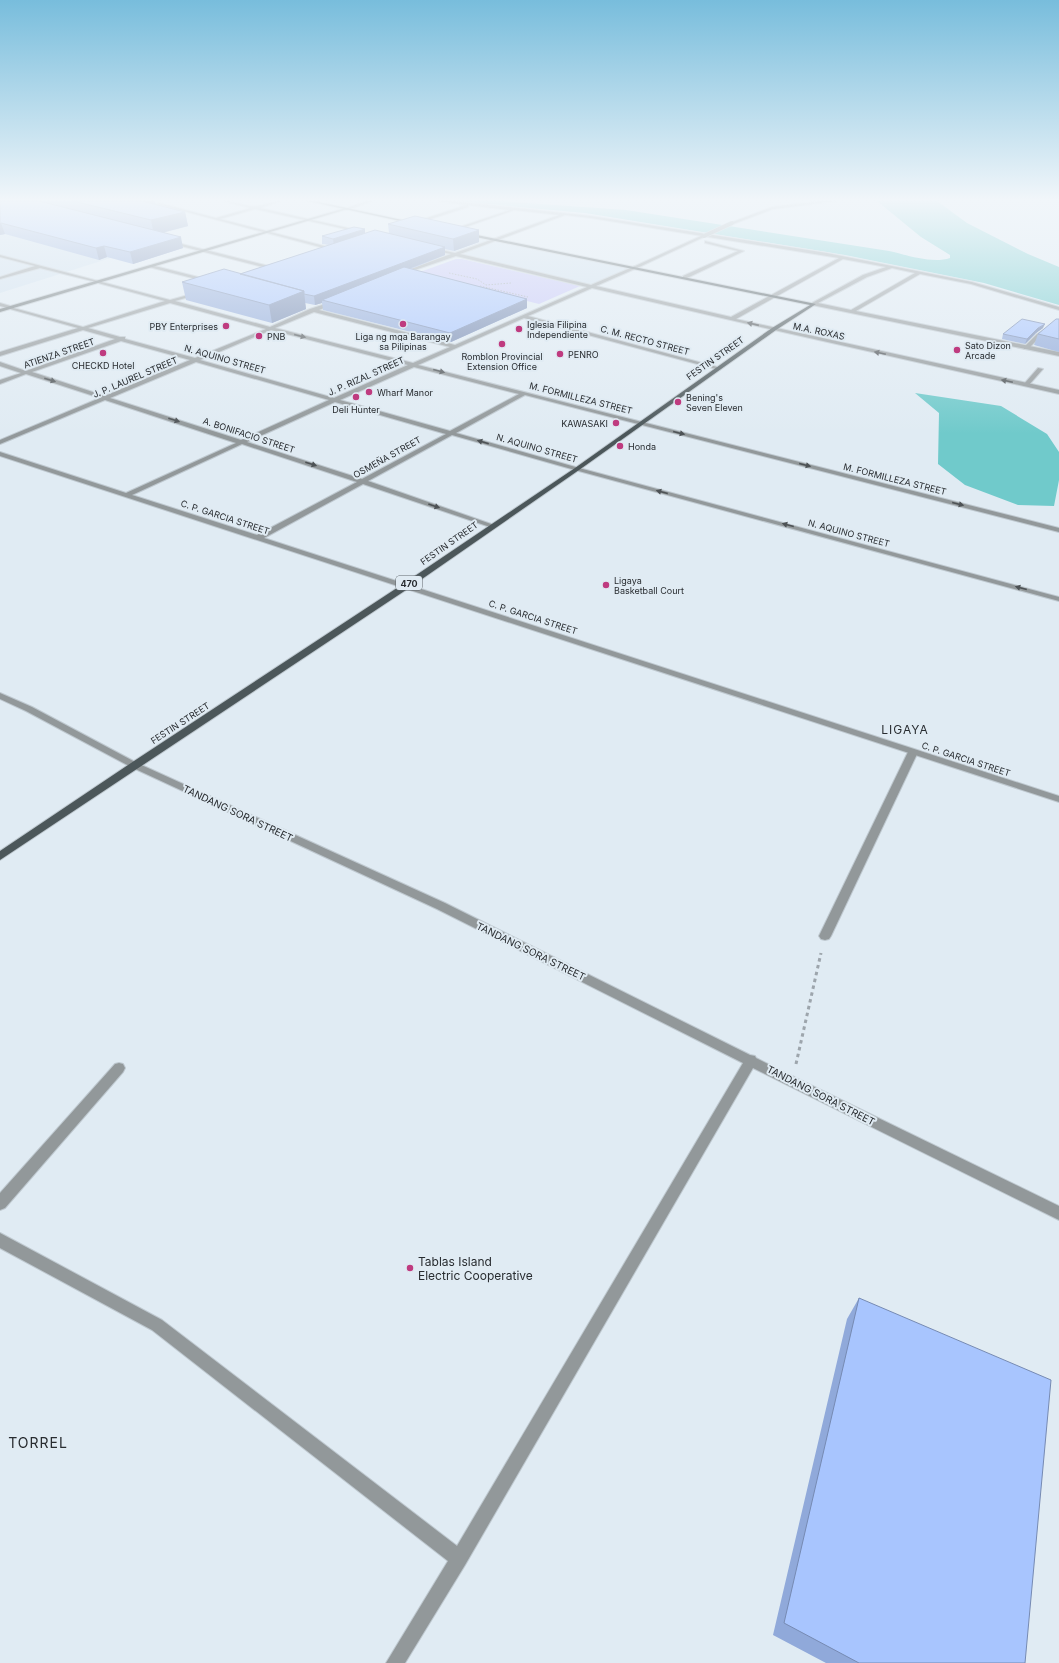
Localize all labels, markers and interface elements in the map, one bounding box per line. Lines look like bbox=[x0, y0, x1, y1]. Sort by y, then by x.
marker: Liga ng mga Barangay sa Pilipinas bbox=[398, 319, 408, 329]
place label: Iglesia Filipina Independiente bbox=[527, 319, 588, 340]
street label: M.A. ROXAS bbox=[792, 320, 846, 342]
place label: PBY Enterprises bbox=[149, 321, 218, 332]
marker: PBY Enterprises bbox=[221, 321, 231, 331]
one-way arrow bbox=[747, 321, 760, 327]
street label: C. M. RECTO STREET bbox=[599, 323, 691, 357]
marker: Iglesia Filipina Independiente bbox=[514, 324, 524, 334]
marker: PNB bbox=[254, 331, 264, 341]
place label: PNB bbox=[267, 331, 286, 342]
place label: Liga ng mga Barangay sa Pilipinas bbox=[356, 331, 450, 352]
one-way arrow bbox=[294, 333, 306, 339]
street label: FESTIN STREET bbox=[684, 334, 746, 382]
street label: ATIENZA STREET bbox=[22, 336, 96, 370]
marker: Romblon Provincial Extension Office bbox=[497, 339, 507, 349]
place label: Sato Dizon Arcade bbox=[965, 340, 1011, 361]
street label: N. AQUINO STREET bbox=[183, 342, 267, 376]
marker: Sato Dizon Arcade bbox=[952, 345, 962, 355]
marker: CHECKD Hotel bbox=[98, 348, 108, 358]
marker: PENRO bbox=[555, 349, 565, 359]
place label: PENRO bbox=[568, 349, 599, 360]
one-way arrow bbox=[874, 349, 886, 355]
place label: Romblon Provincial Extension Office bbox=[461, 351, 543, 372]
street label: J. P. LAUREL STREET bbox=[91, 354, 179, 400]
street label: J. P. RIZAL STREET bbox=[326, 354, 406, 398]
place label: CHECKD Hotel bbox=[72, 360, 134, 371]
one-way arrow bbox=[433, 368, 446, 374]
one-way arrow bbox=[45, 377, 57, 383]
one-way arrow bbox=[1001, 377, 1013, 383]
street label: M. FORMILLEZA STREET bbox=[528, 380, 634, 416]
marker: Wharf Manor bbox=[364, 387, 374, 397]
place label: Wharf Manor bbox=[377, 387, 434, 398]
marker: Deli Hunter bbox=[351, 392, 361, 402]
place label: Bening's Seven Eleven bbox=[686, 392, 743, 413]
marker: Bening's Seven Eleven bbox=[673, 397, 683, 407]
place label: Deli Hunter bbox=[332, 404, 380, 415]
street label: A. BONIFACIO STREET bbox=[202, 415, 297, 455]
one-way arrow bbox=[168, 417, 180, 423]
place label: KAWASAKI bbox=[561, 418, 608, 429]
marker: KAWASAKI bbox=[611, 418, 621, 428]
one-way arrow bbox=[672, 430, 685, 436]
street label: N. AQUINO STREET bbox=[495, 431, 579, 465]
street label: OSMEÑA STREET bbox=[351, 434, 423, 480]
one-way arrow bbox=[477, 439, 489, 445]
marker: Honda bbox=[615, 441, 625, 451]
place label: Honda bbox=[628, 441, 656, 452]
street label: M. FORMILLEZA STREET bbox=[842, 461, 948, 497]
one-way arrow bbox=[305, 462, 317, 468]
one-way arrow bbox=[799, 462, 811, 468]
one-way arrow bbox=[656, 488, 668, 494]
street label: C. P. GARCIA STREET bbox=[179, 497, 271, 537]
one-way arrow bbox=[952, 501, 964, 507]
one-way arrow bbox=[429, 503, 441, 509]
street label: N. AQUINO STREET bbox=[807, 517, 891, 549]
street label: FESTIN STREET bbox=[418, 519, 480, 567]
one-way arrow bbox=[781, 522, 794, 528]
place label: Ligaya Basketball Court bbox=[614, 575, 684, 596]
road number: 470 bbox=[396, 576, 422, 590]
marker: Ligaya Basketball Court bbox=[601, 580, 611, 590]
one-way arrow bbox=[1015, 585, 1028, 591]
street label: C. P. GARCIA STREET bbox=[487, 597, 579, 637]
street label: FESTIN STREET bbox=[148, 700, 212, 746]
district label: LIGAYA bbox=[881, 722, 929, 737]
street label: C. P. GARCIA STREET bbox=[920, 739, 1012, 779]
street label: TANDANG SORA STREET bbox=[181, 782, 295, 844]
street label: TANDANG SORA STREET bbox=[475, 919, 587, 983]
street label: TANDANG SORA STREET bbox=[765, 1062, 877, 1128]
place label: Tablas Island Electric Cooperative bbox=[418, 1254, 533, 1283]
marker: Tablas Island Electric Cooperative bbox=[405, 1263, 415, 1273]
district label: TORREL bbox=[8, 1434, 68, 1451]

